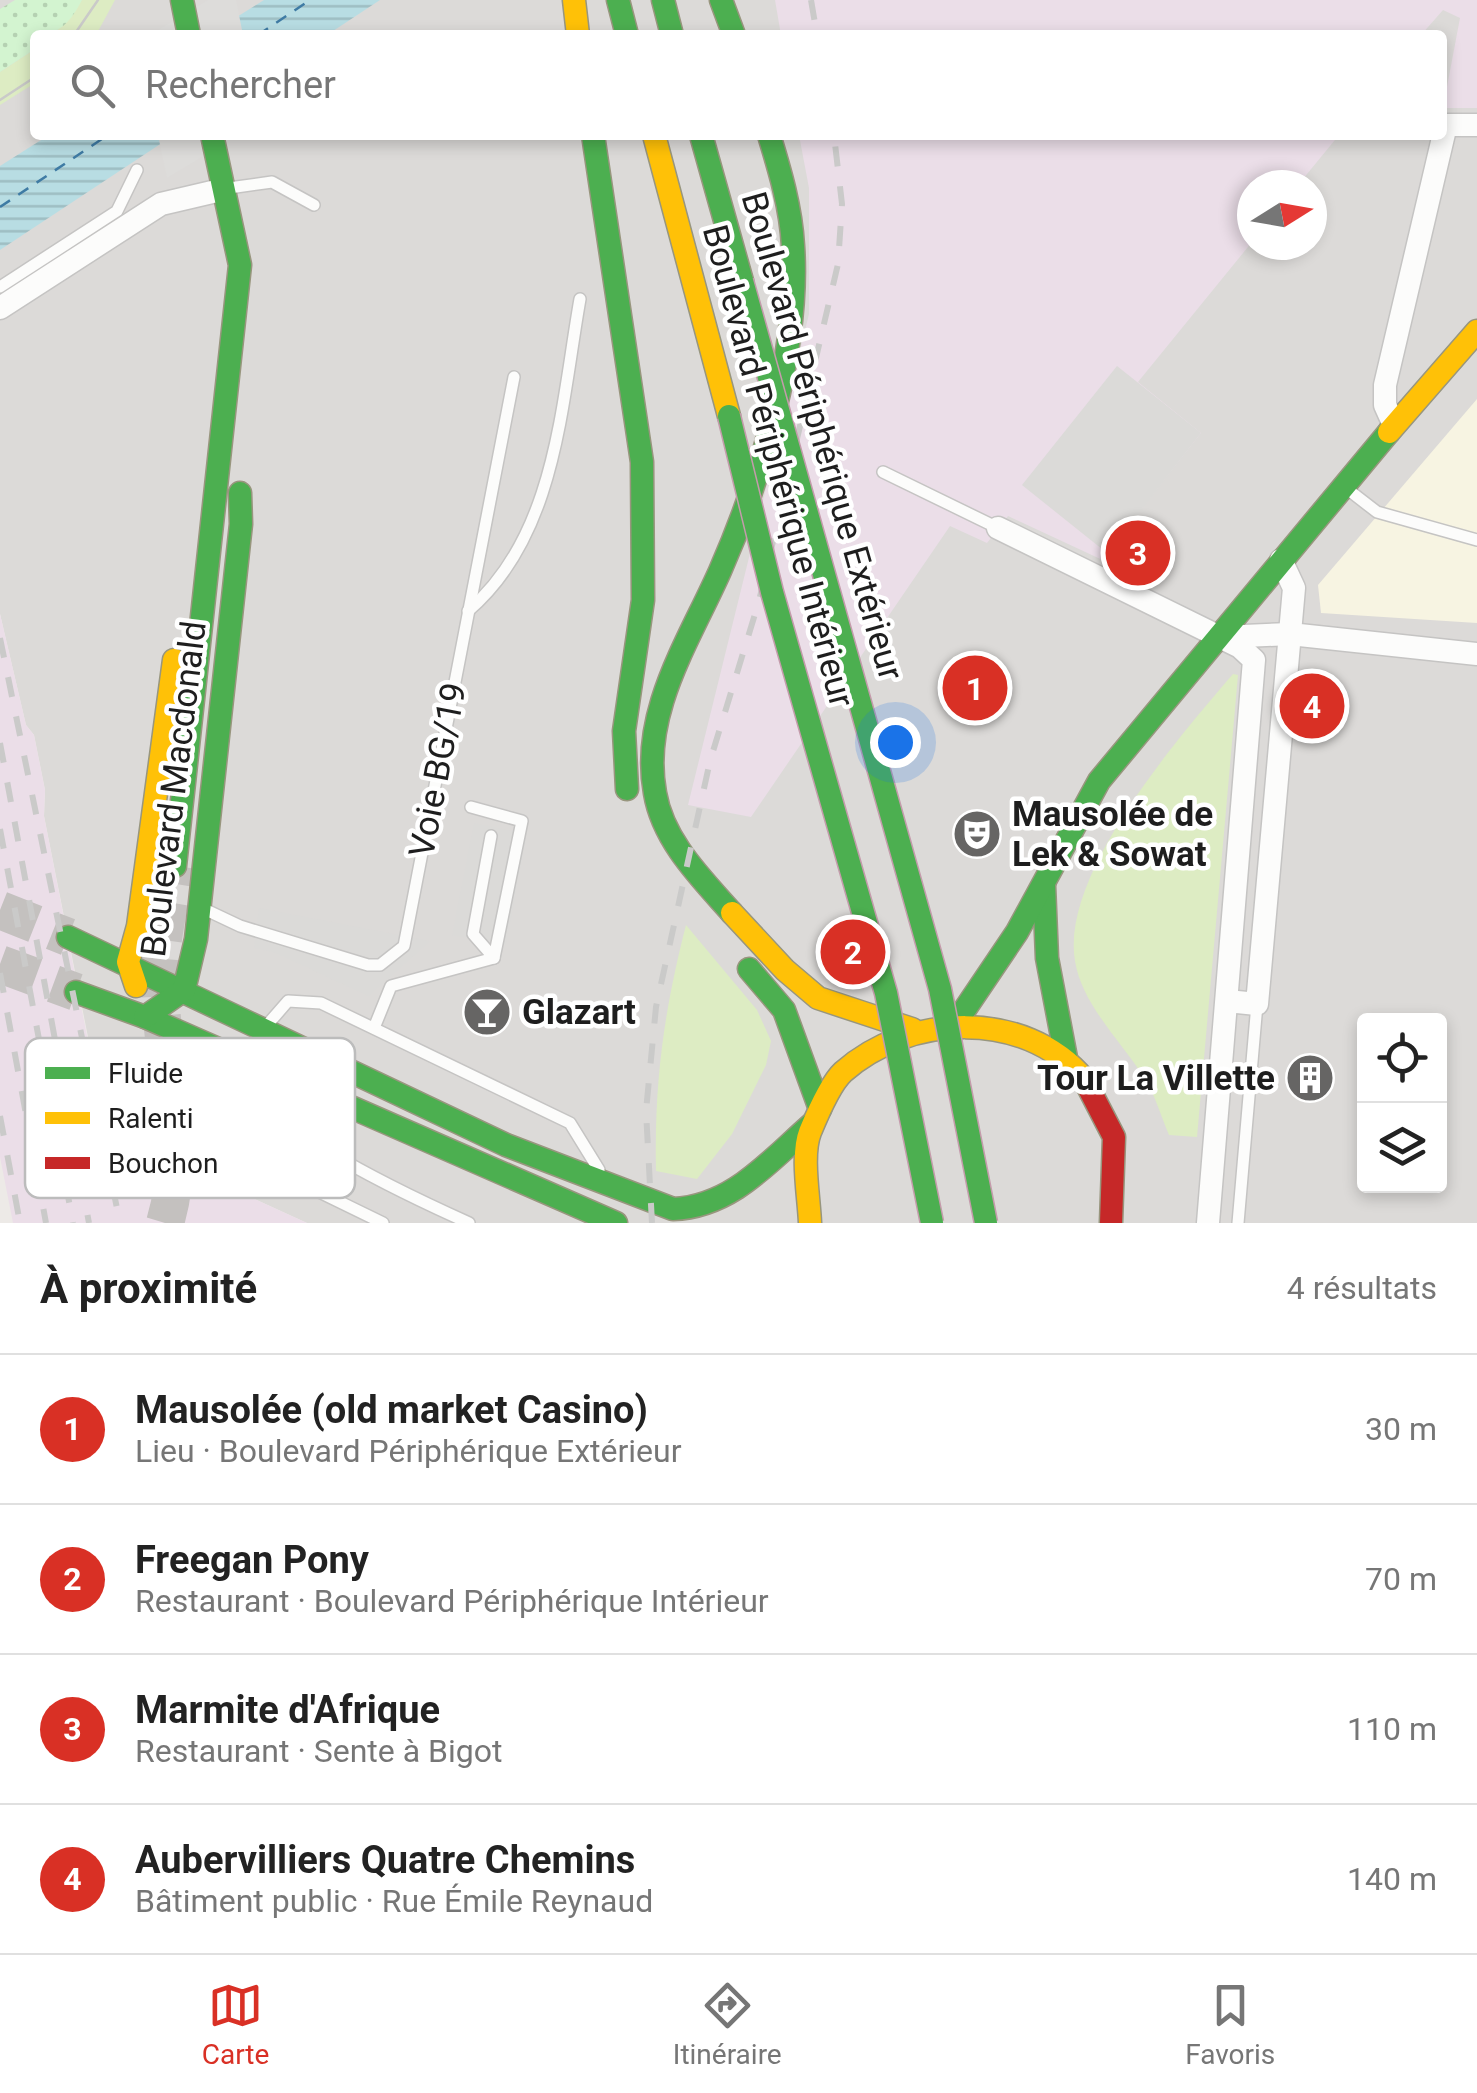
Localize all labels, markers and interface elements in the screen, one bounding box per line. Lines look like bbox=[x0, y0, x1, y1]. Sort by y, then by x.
search box bbox=[30, 30, 1447, 140]
icon: search bbox=[65, 58, 120, 113]
text: Rechercher bbox=[145, 63, 336, 107]
north arrow bbox=[1237, 170, 1327, 260]
street label: Boulevard Périphérique Extérieur bbox=[733, 187, 911, 685]
street label: Boulevard Périphérique Intérieur bbox=[694, 220, 862, 712]
pin: 3 bbox=[1106, 516, 1170, 590]
street label: Boulevard Macdonald bbox=[133, 619, 215, 959]
pin: 1 bbox=[942, 650, 1008, 726]
pin: 4 bbox=[1280, 668, 1344, 744]
street label: Voie BG/19 bbox=[401, 679, 475, 861]
your location bbox=[870, 717, 921, 768]
place label: Mausolée de Lek & Sowat bbox=[1012, 794, 1213, 875]
theatre icon: Mausolée de Lek & Sowat bbox=[951, 808, 1003, 860]
pin: 2 bbox=[820, 914, 886, 990]
bar icon: Glazart bbox=[461, 986, 513, 1038]
place label: Glazart bbox=[522, 992, 636, 1033]
map controls bbox=[1357, 1013, 1447, 1193]
button: locate bbox=[1357, 1013, 1447, 1103]
legend bbox=[25, 1038, 355, 1198]
building icon: Tour La Villette bbox=[1284, 1052, 1336, 1104]
text: Fluide bbox=[108, 1057, 183, 1090]
place label: Tour La Villette bbox=[1037, 1058, 1275, 1099]
text: Ralenti bbox=[108, 1102, 194, 1135]
button: layers bbox=[1357, 1103, 1447, 1193]
text: Bouchon bbox=[108, 1147, 218, 1180]
text: À proximité bbox=[40, 1264, 257, 1313]
text: 4 résultats bbox=[1287, 1269, 1437, 1307]
text: Mausolée (old market Casino) bbox=[135, 1388, 648, 1432]
text: 1 bbox=[63, 1410, 82, 1448]
text: 30 m bbox=[1365, 1410, 1437, 1448]
text: Lieu · Boulevard Périphérique Extérieur bbox=[135, 1432, 682, 1470]
text: Freegan Pony bbox=[135, 1538, 369, 1582]
text: 2 bbox=[63, 1560, 82, 1598]
text: 70 m bbox=[1365, 1560, 1437, 1598]
text: Restaurant · Boulevard Périphérique Intérieur bbox=[135, 1582, 769, 1620]
text: Marmite d'Afrique bbox=[135, 1688, 440, 1732]
text: 3 bbox=[63, 1710, 82, 1748]
text: 110 m bbox=[1347, 1710, 1437, 1748]
text: Restaurant · Sente à Bigot bbox=[135, 1732, 502, 1770]
text: Aubervilliers Quatre Chemins bbox=[135, 1838, 635, 1882]
text: 4 bbox=[63, 1860, 82, 1898]
text: 140 m bbox=[1347, 1860, 1437, 1898]
text: Bâtiment public · Rue Émile Reynaud bbox=[135, 1882, 653, 1920]
tab: Carte bbox=[202, 1978, 269, 2071]
tab: Itinéraire bbox=[673, 1978, 782, 2071]
tab: Favoris bbox=[1185, 1978, 1275, 2071]

